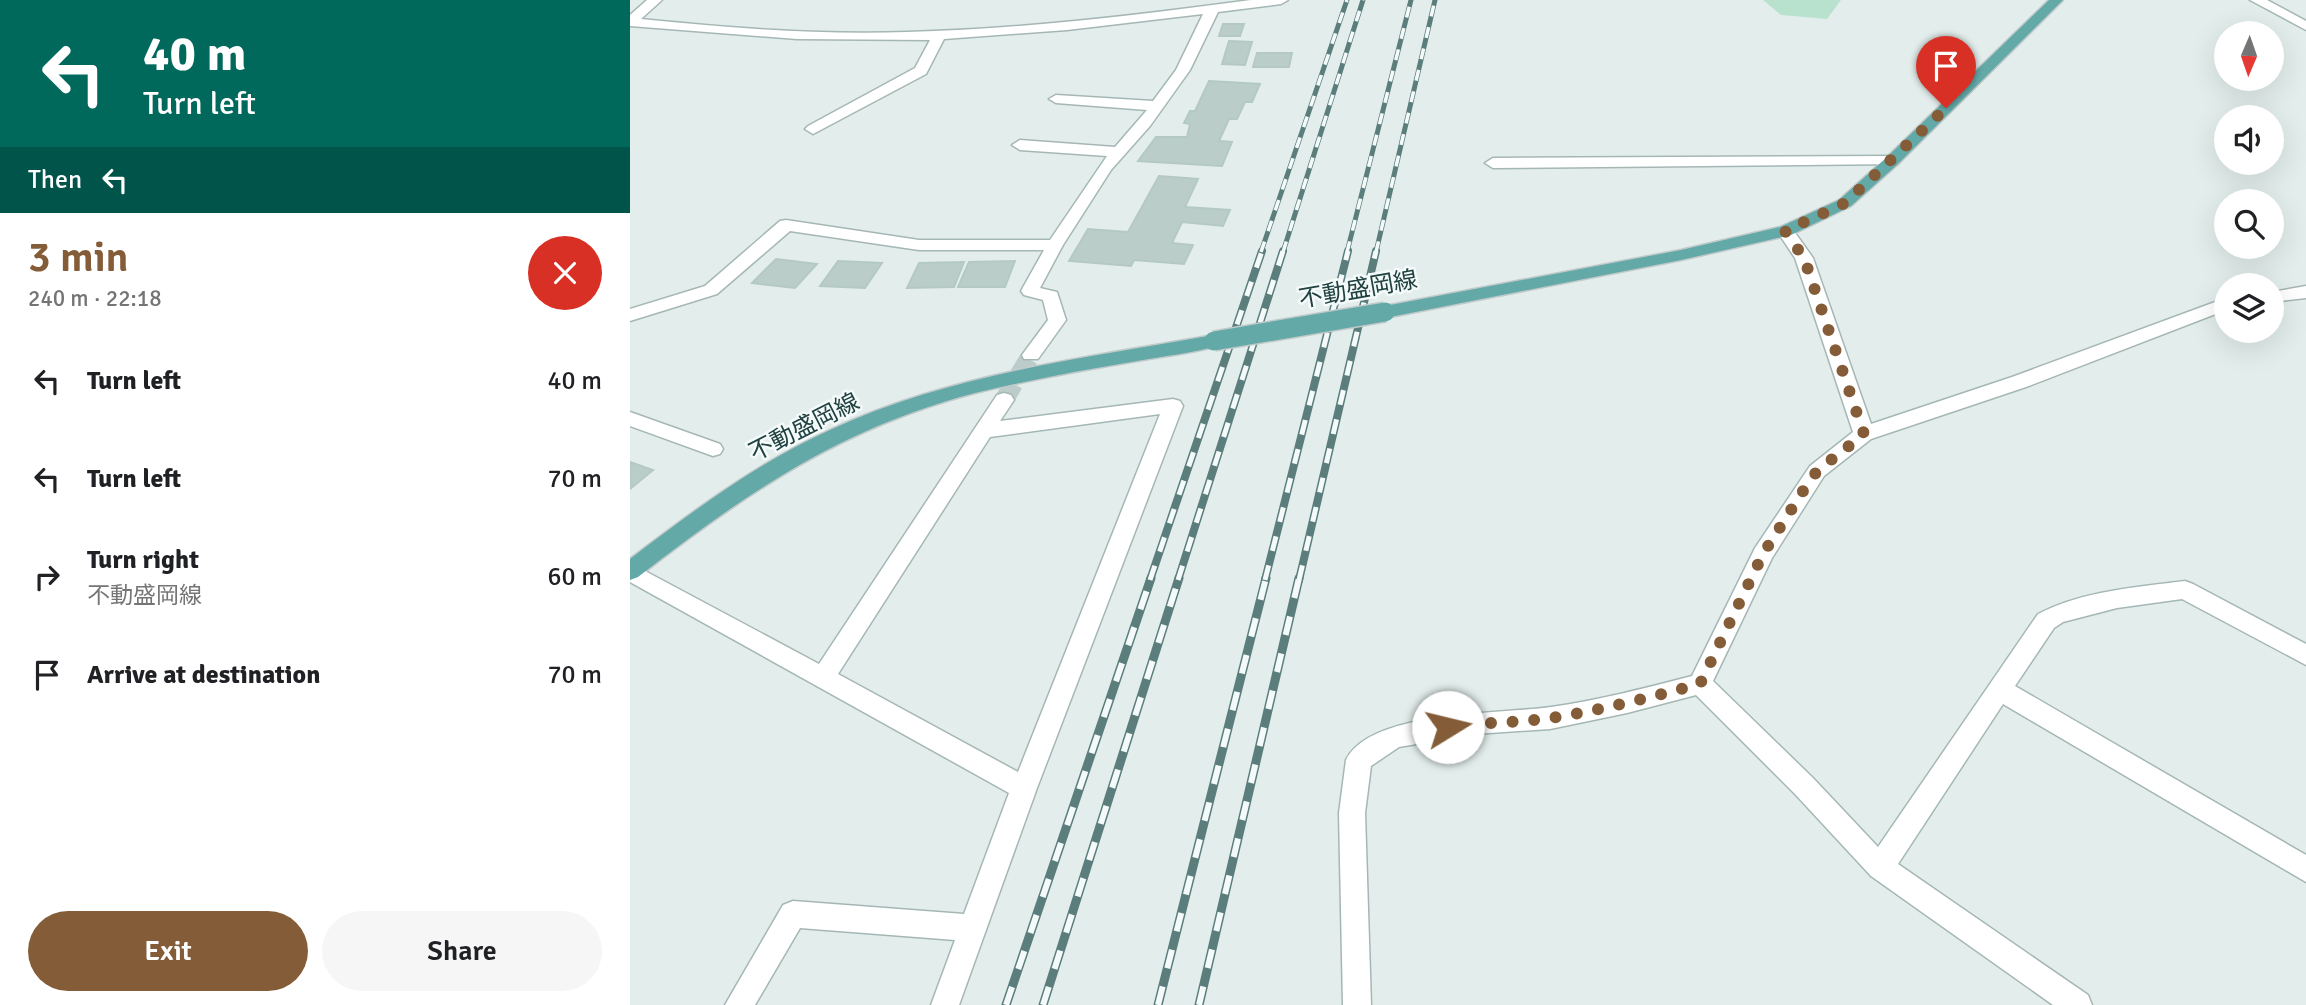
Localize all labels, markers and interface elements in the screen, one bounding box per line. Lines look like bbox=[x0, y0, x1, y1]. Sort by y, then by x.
north arrow bbox=[2214, 21, 2284, 91]
map controls bbox=[2214, 21, 2284, 343]
text: 40 m bbox=[143, 24, 246, 84]
icon: left bbox=[28, 28, 119, 119]
pin bbox=[1916, 36, 1976, 108]
icon: arrive bbox=[1927, 47, 1965, 85]
text: Turn left bbox=[143, 84, 256, 123]
button: sound bbox=[2214, 105, 2284, 175]
icon: left bbox=[96, 161, 134, 199]
text: Then bbox=[28, 164, 82, 196]
button: search bbox=[2214, 189, 2284, 259]
text: 3 min bbox=[28, 232, 129, 283]
button: close bbox=[528, 236, 602, 310]
street label: 不動盛岡線 bbox=[1296, 264, 1420, 314]
button: layers bbox=[2214, 273, 2284, 343]
text: 240 m · 22:18 bbox=[28, 284, 162, 313]
icon: left bbox=[28, 362, 66, 400]
text: Turn left bbox=[87, 365, 181, 397]
text: 40 m bbox=[547, 365, 602, 397]
street label: 不動盛岡線 bbox=[744, 386, 864, 468]
icon: left bbox=[28, 460, 66, 498]
text: Turn left bbox=[87, 463, 181, 495]
text: 70 m bbox=[547, 463, 602, 495]
text: Turn right bbox=[87, 544, 199, 576]
icon: right bbox=[28, 558, 66, 596]
text: 60 m bbox=[547, 561, 602, 593]
text: 不動盛岡線 bbox=[87, 581, 202, 610]
icon: arrive bbox=[28, 656, 66, 694]
text: Arrive at destination bbox=[87, 659, 320, 691]
text: 70 m bbox=[547, 659, 602, 691]
position arrow bbox=[1411, 690, 1485, 764]
button: Exit bbox=[28, 911, 308, 991]
button: Share bbox=[322, 911, 602, 991]

